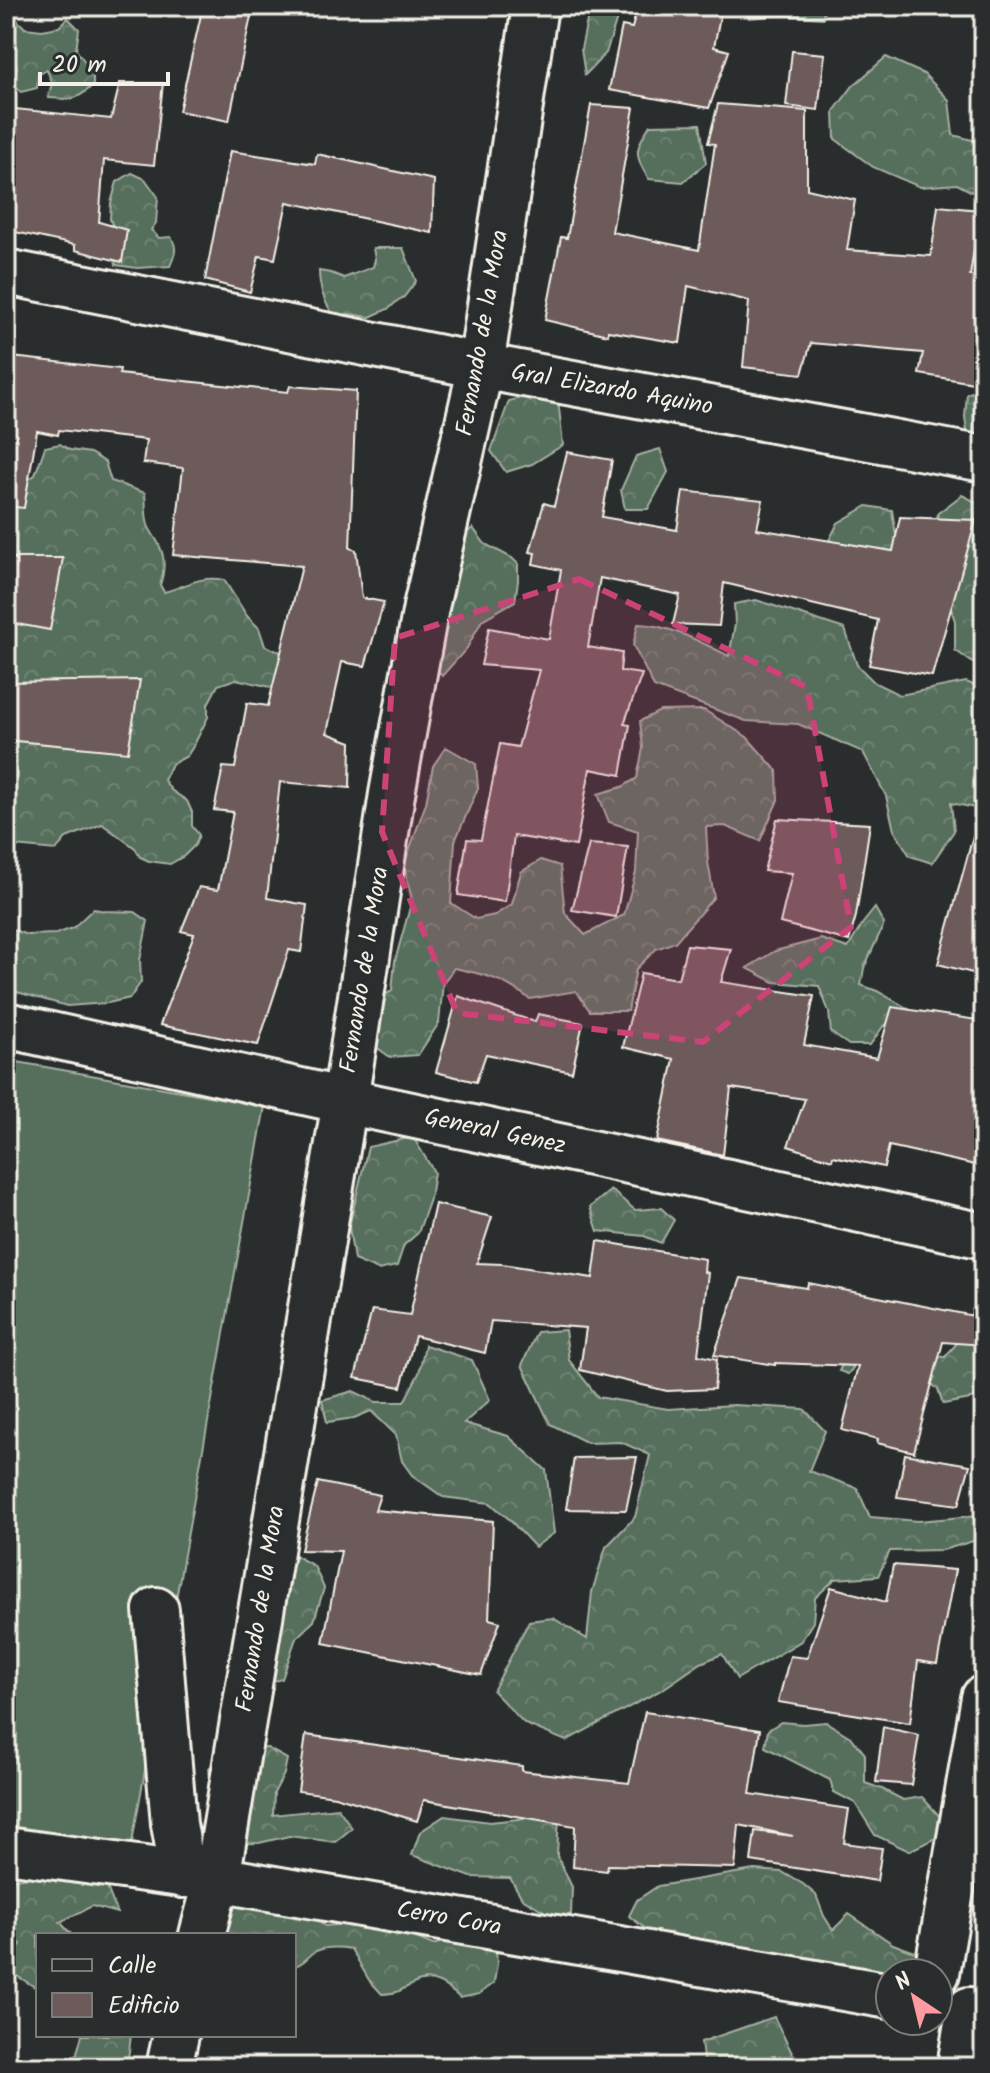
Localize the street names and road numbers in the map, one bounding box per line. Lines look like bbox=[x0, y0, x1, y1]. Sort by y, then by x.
street label: Fernando de la Mora bbox=[446, 227, 520, 439]
street label: Gral Elizardo Aquino bbox=[508, 353, 716, 427]
street label: Fernando de la Mora bbox=[329, 864, 401, 1076]
street label: General Genez bbox=[421, 1098, 569, 1166]
street label: Fernando de la Mora bbox=[225, 1503, 297, 1715]
street label: Cerro Cora bbox=[393, 1891, 505, 1947]

